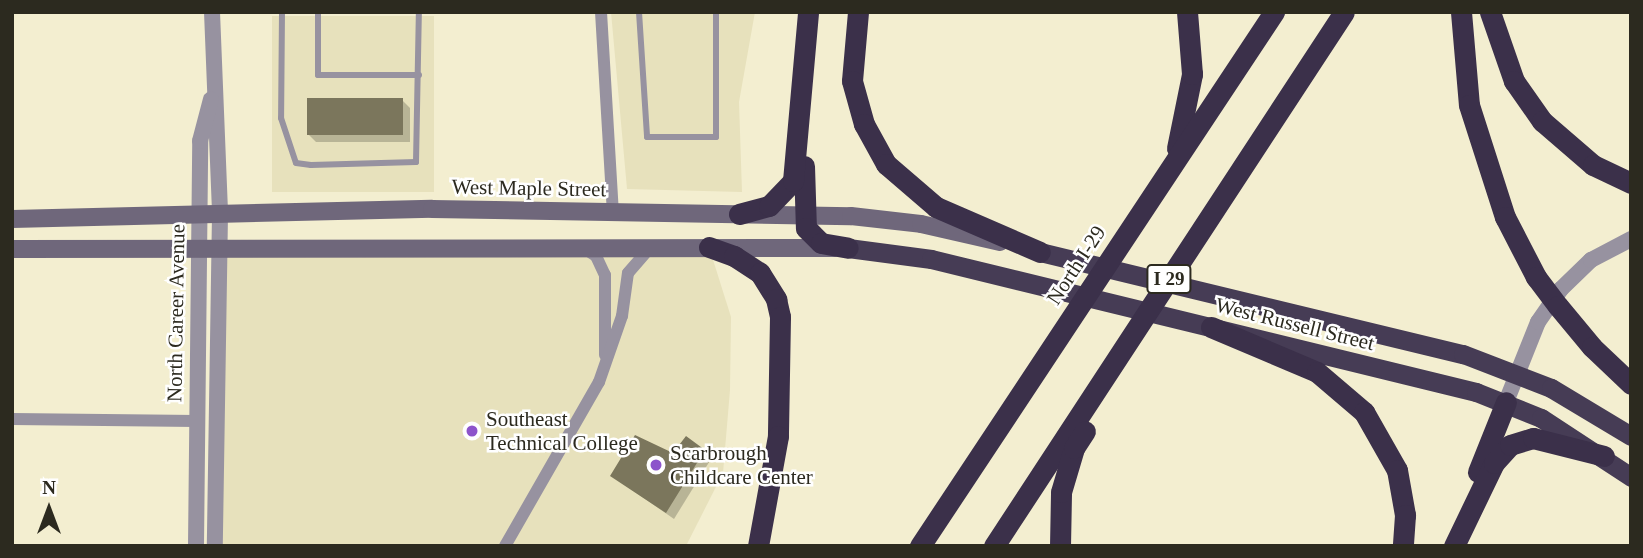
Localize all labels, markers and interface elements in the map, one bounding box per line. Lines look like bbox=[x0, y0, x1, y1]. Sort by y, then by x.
street label: West Maple Street bbox=[451, 174, 607, 202]
street label: North I-29 bbox=[1041, 221, 1111, 309]
street label: North Career Avenue bbox=[162, 223, 190, 403]
road number: I 29 bbox=[1146, 264, 1192, 294]
street label: West Russell Street bbox=[1213, 292, 1377, 356]
place label: Southeast Technical College bbox=[486, 406, 638, 456]
marker: Southeast Technical College bbox=[464, 423, 480, 439]
place label: Scarbrough Childcare Center bbox=[670, 440, 813, 490]
marker: Scarbrough Childcare Center bbox=[648, 457, 664, 473]
north arrow bbox=[14, 474, 84, 544]
text: N bbox=[42, 477, 56, 498]

